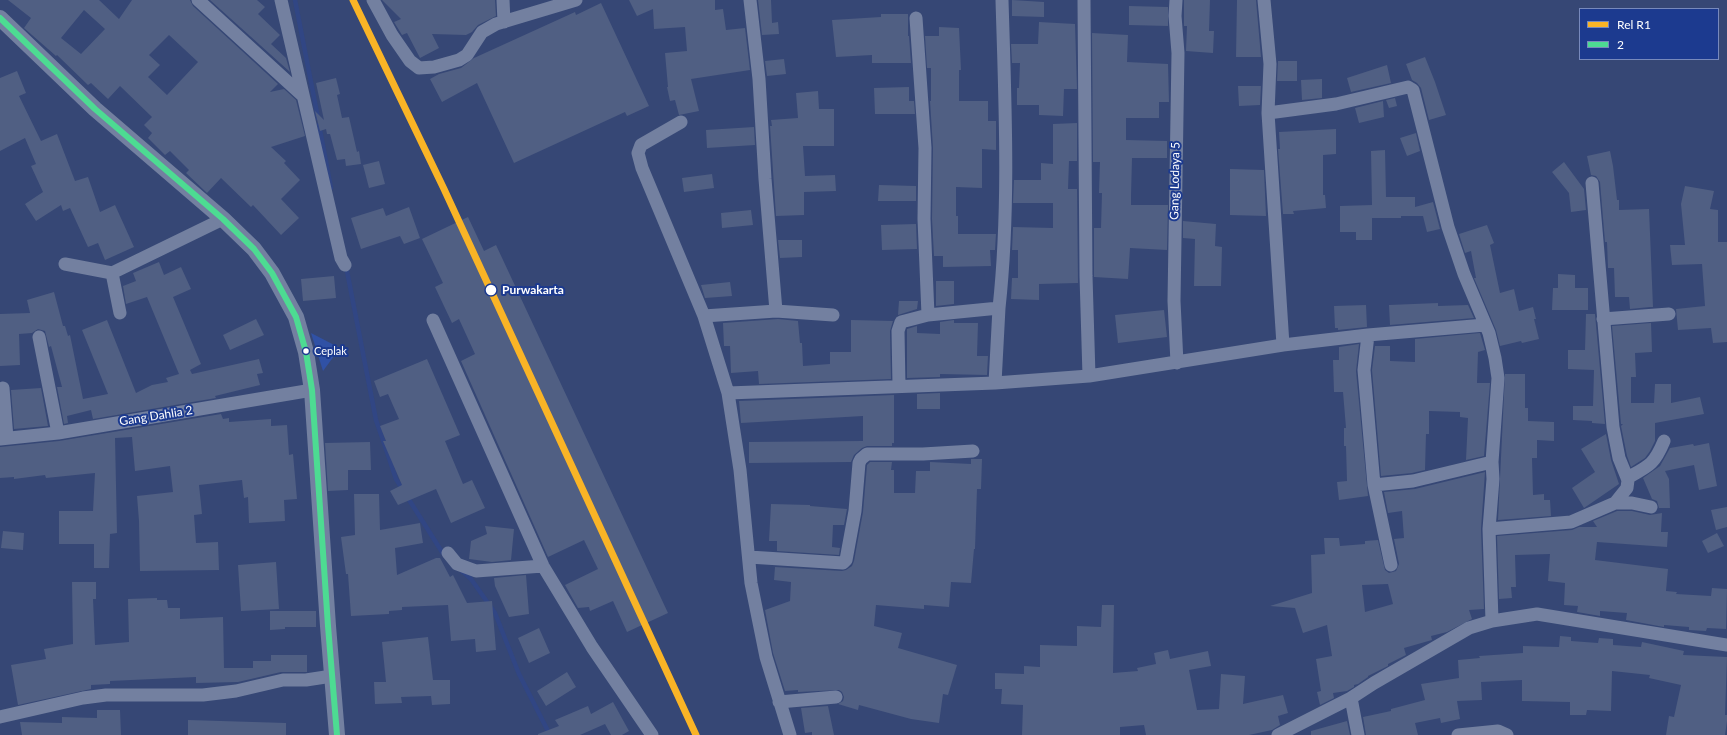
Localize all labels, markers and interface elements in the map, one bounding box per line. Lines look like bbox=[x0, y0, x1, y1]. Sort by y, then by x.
legend bbox=[1579, 8, 1719, 60]
text: Rel R1 bbox=[1617, 17, 1651, 32]
text: 2 bbox=[1617, 37, 1624, 52]
street label: Gang Lodaya 5 bbox=[1167, 142, 1183, 220]
marker: Purwakarta bbox=[484, 283, 498, 297]
place label: Purwakarta bbox=[502, 283, 564, 297]
place label: Ceplak bbox=[314, 344, 347, 358]
marker: Ceplak bbox=[301, 346, 311, 356]
street label: Gang Dahlia 2 bbox=[118, 403, 194, 429]

